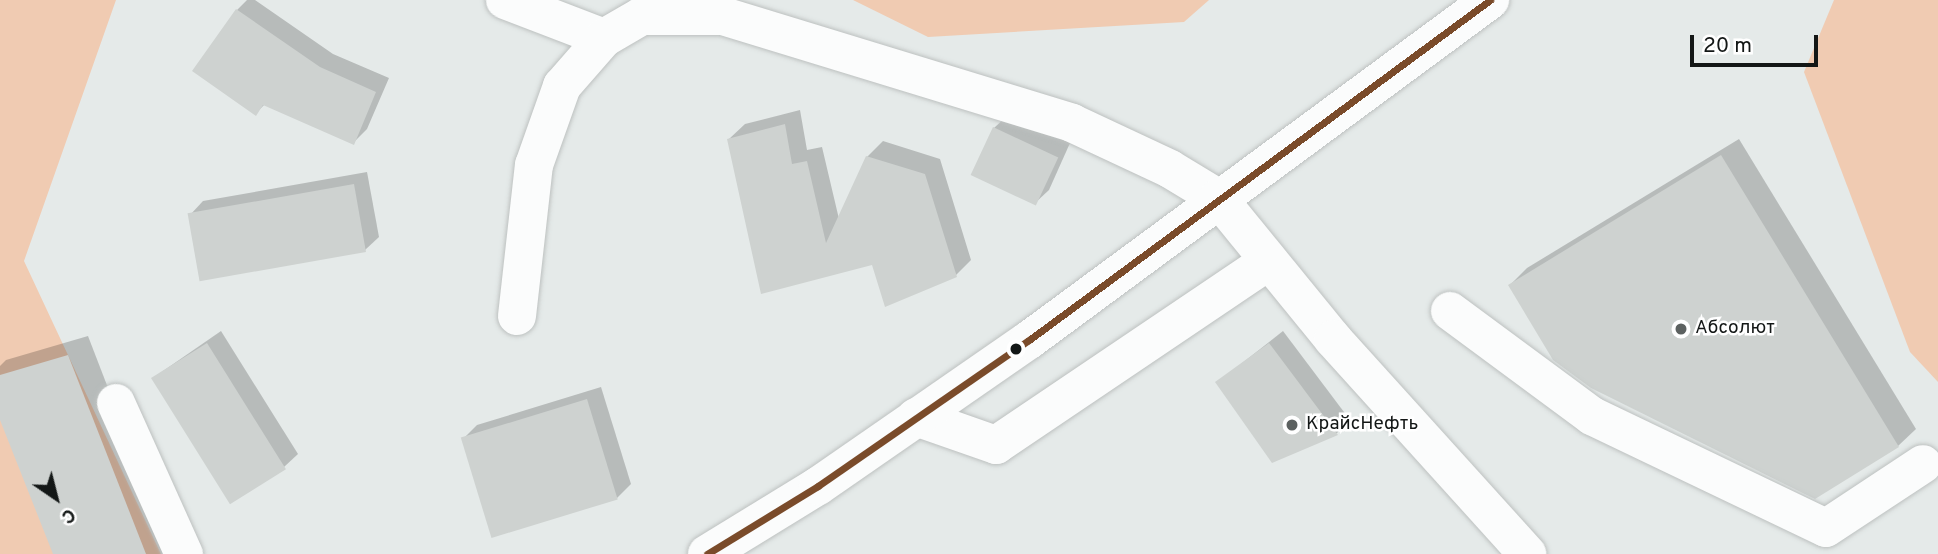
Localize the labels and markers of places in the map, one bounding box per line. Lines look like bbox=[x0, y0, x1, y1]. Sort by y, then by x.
place label: Абсолют bbox=[1695, 318, 1775, 340]
marker: Абсолют bbox=[1673, 321, 1689, 337]
unlabelled marker bbox=[1009, 342, 1023, 356]
place label: КрайсНефть bbox=[1306, 414, 1418, 436]
marker: КрайсНефть bbox=[1284, 417, 1300, 433]

